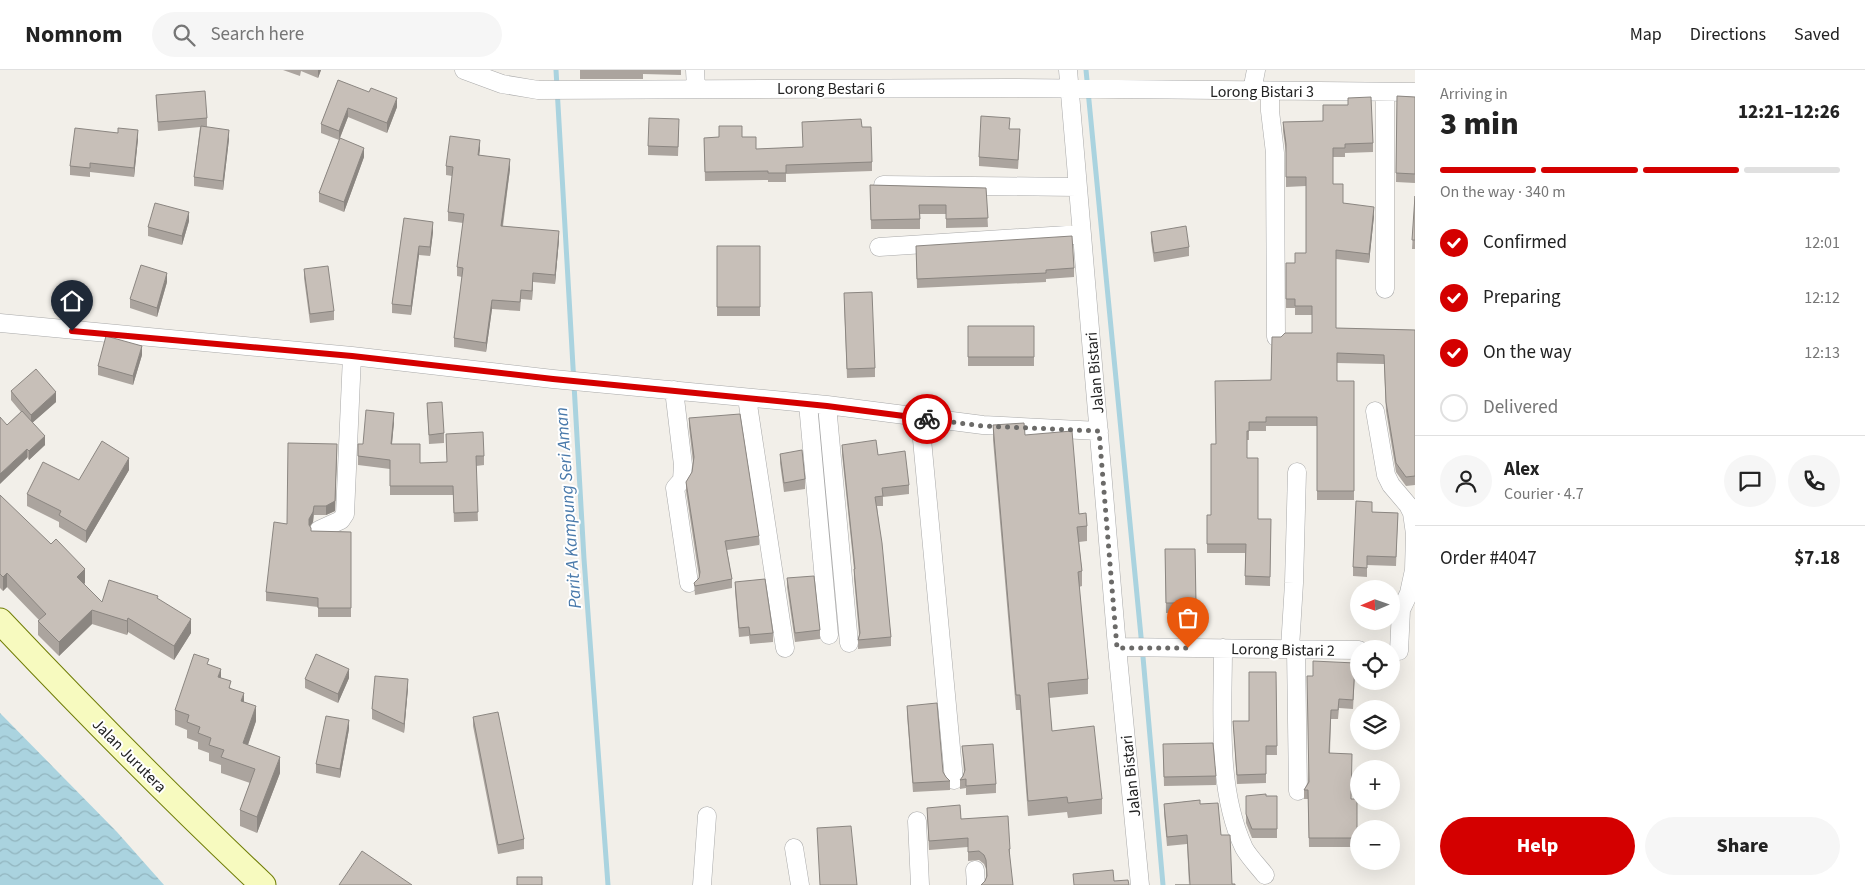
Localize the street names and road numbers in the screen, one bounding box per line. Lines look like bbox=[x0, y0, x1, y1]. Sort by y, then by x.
street label: Lorong Bestari 6 bbox=[777, 78, 885, 100]
street label: Lorong Bistari 3 bbox=[1210, 81, 1314, 103]
street label: Jalan Bistari bbox=[1080, 331, 1110, 415]
street label: Lorong Bistari 2 bbox=[1231, 638, 1335, 662]
street label: Jalan Jurutera bbox=[87, 714, 171, 798]
street label: Jalan Bistari bbox=[1116, 734, 1146, 818]

